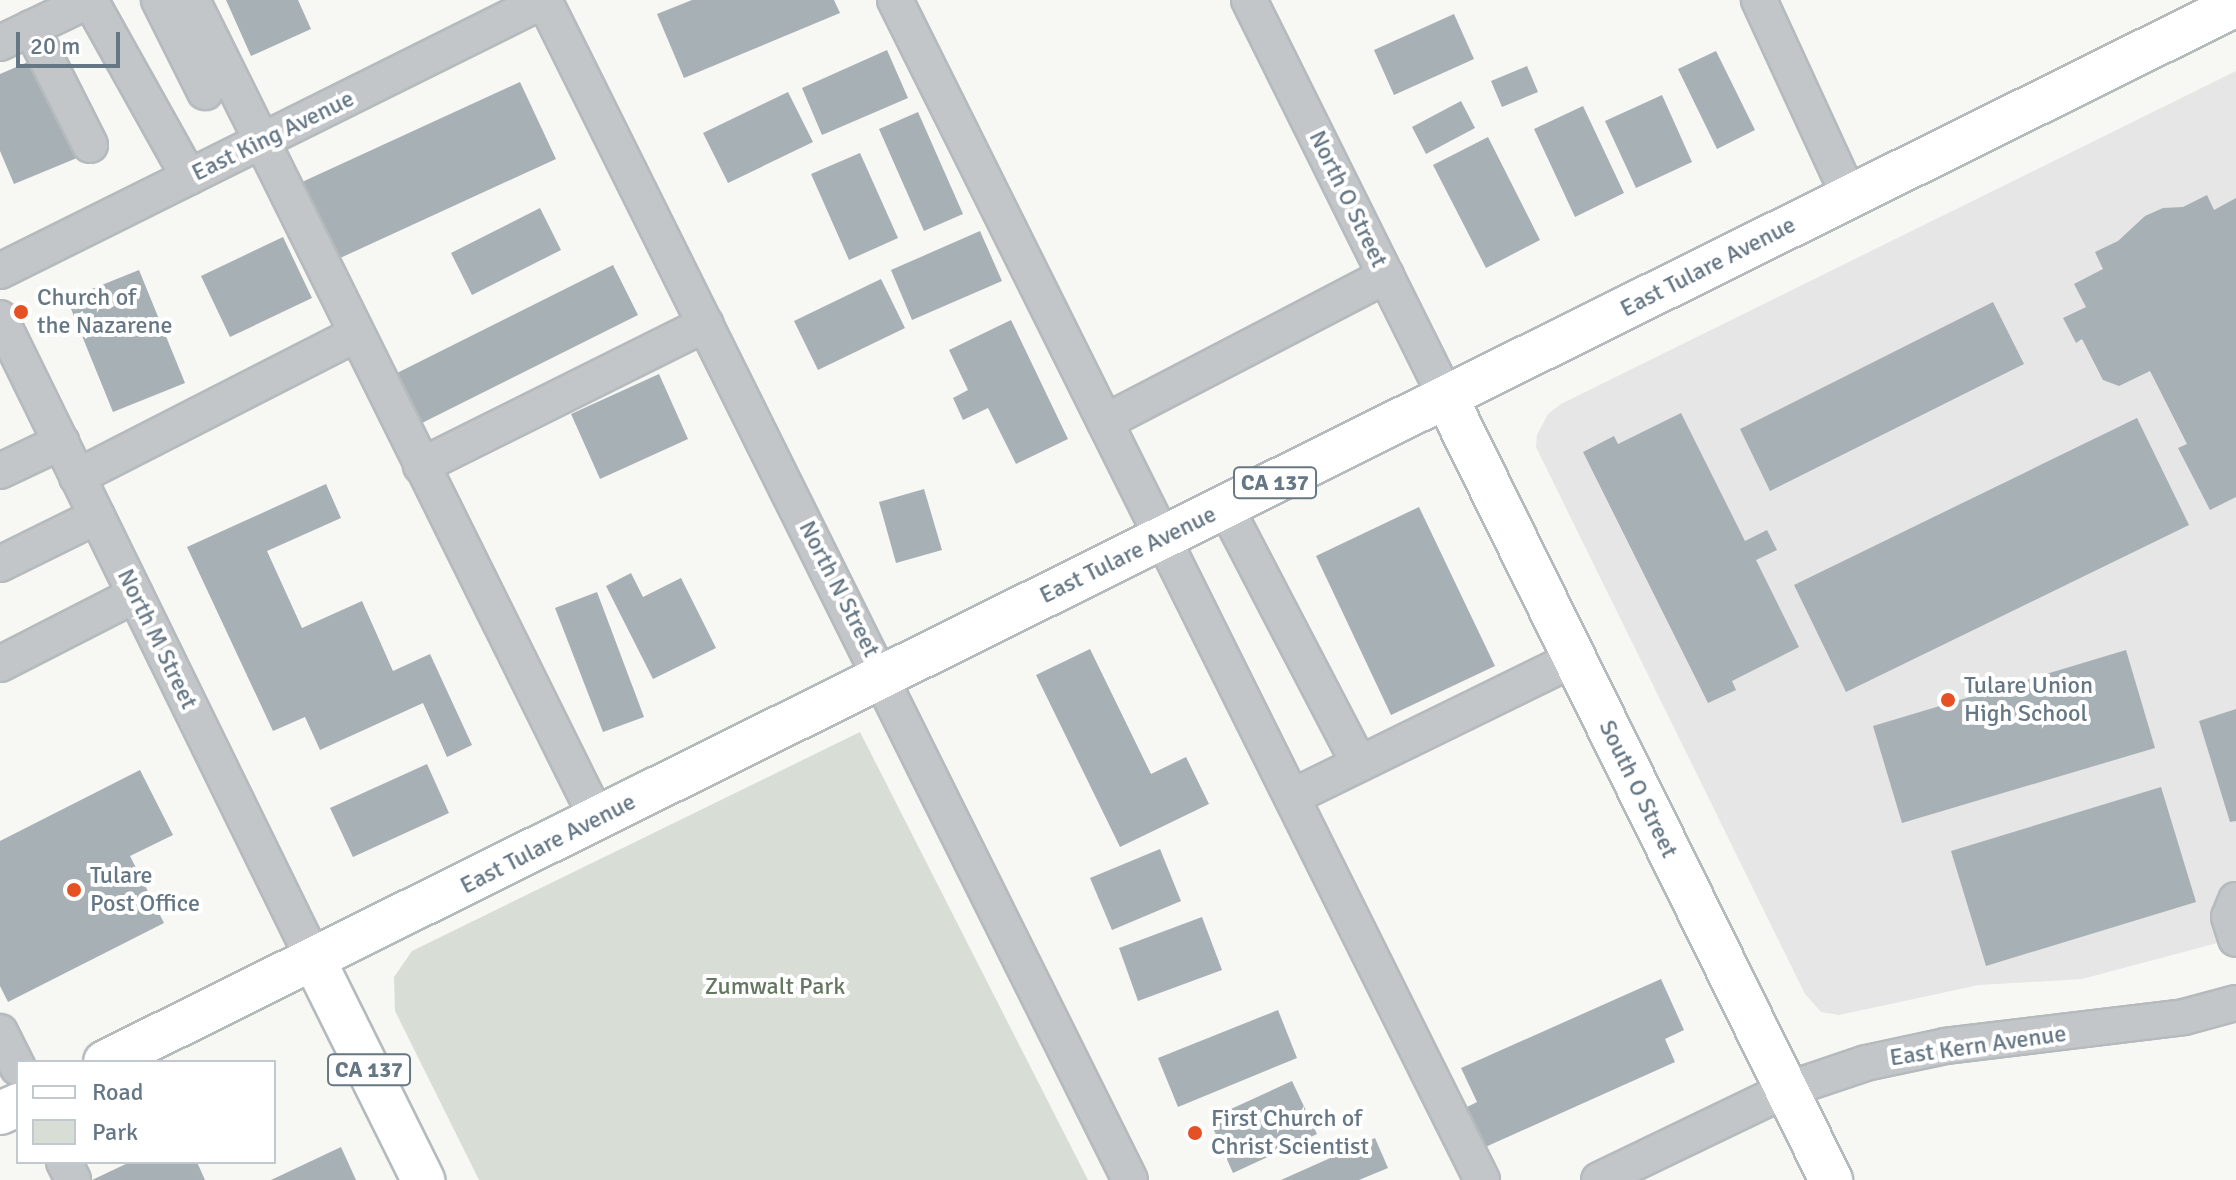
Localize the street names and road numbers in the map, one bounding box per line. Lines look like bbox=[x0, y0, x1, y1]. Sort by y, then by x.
street label: East King Avenue bbox=[187, 84, 359, 188]
street label: North O Street bbox=[1303, 126, 1393, 272]
street label: East Tulare Avenue bbox=[1616, 210, 1800, 324]
road number: CA 137 bbox=[1233, 465, 1317, 501]
street label: East Tulare Avenue bbox=[1035, 500, 1221, 610]
street label: North N Street bbox=[792, 516, 886, 662]
street label: North M Street bbox=[111, 564, 203, 714]
street label: South O Street bbox=[1592, 716, 1684, 862]
street label: East Tulare Avenue bbox=[456, 787, 640, 901]
street label: East Kern Avenue bbox=[1888, 1019, 2068, 1073]
road number: CA 137 bbox=[327, 1052, 411, 1088]

